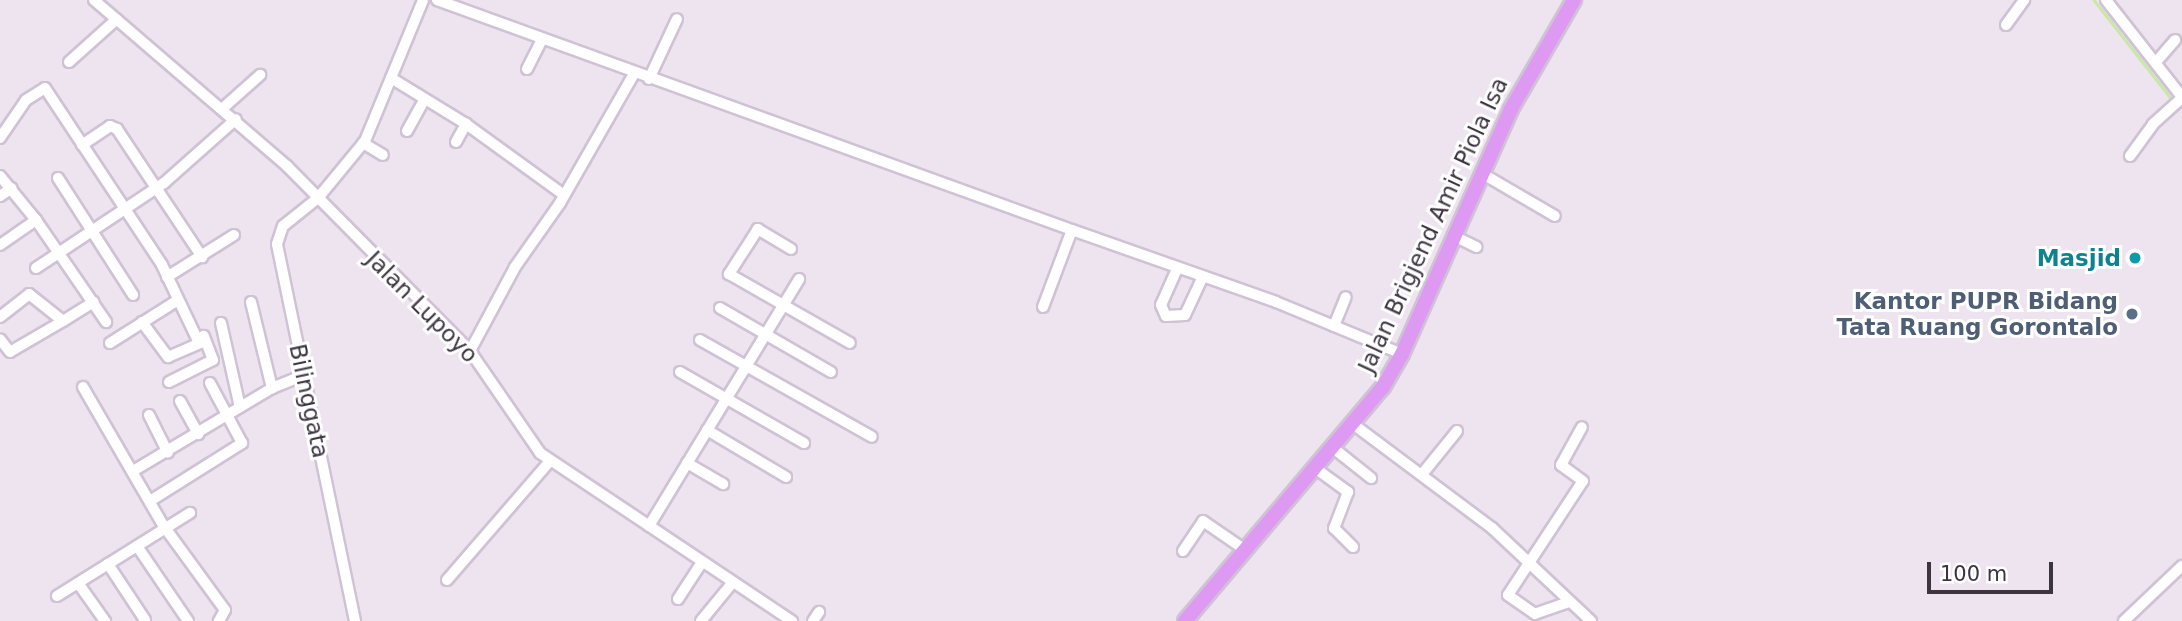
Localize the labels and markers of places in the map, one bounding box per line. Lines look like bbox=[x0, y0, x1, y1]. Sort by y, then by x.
place label: Masjid bbox=[2037, 244, 2121, 272]
marker: Masjid bbox=[2127, 250, 2143, 266]
place label: Kantor PUPR Bidang Tata Ruang Gorontalo bbox=[1836, 287, 2118, 341]
marker: Kantor PUPR Bidang Tata Ruang Gorontalo bbox=[2124, 306, 2140, 322]

